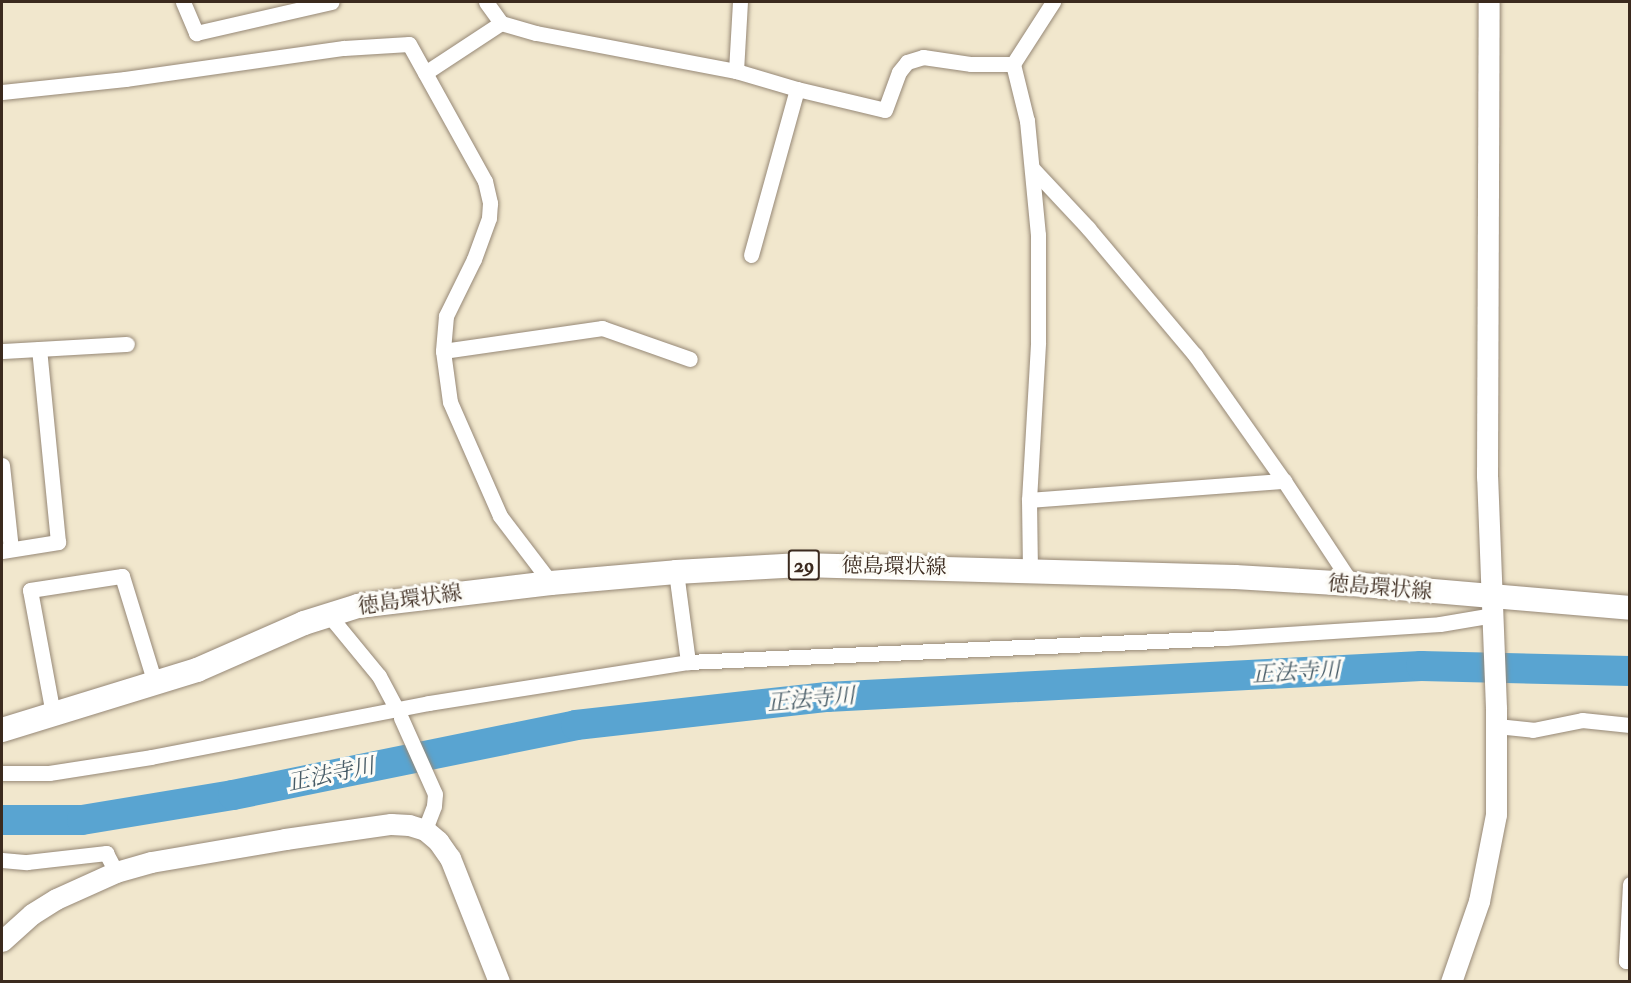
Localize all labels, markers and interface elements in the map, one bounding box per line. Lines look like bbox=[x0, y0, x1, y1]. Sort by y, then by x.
road number: 29 bbox=[788, 548, 820, 582]
street label: 徳島環状線 bbox=[841, 553, 947, 581]
street label: 徳島環状線 bbox=[1327, 571, 1433, 605]
street label: 徳島環状線 bbox=[356, 580, 464, 620]
water label: 正法寺川 bbox=[1251, 658, 1341, 688]
water label: 正法寺川 bbox=[766, 683, 856, 717]
water label: 正法寺川 bbox=[285, 753, 377, 797]

